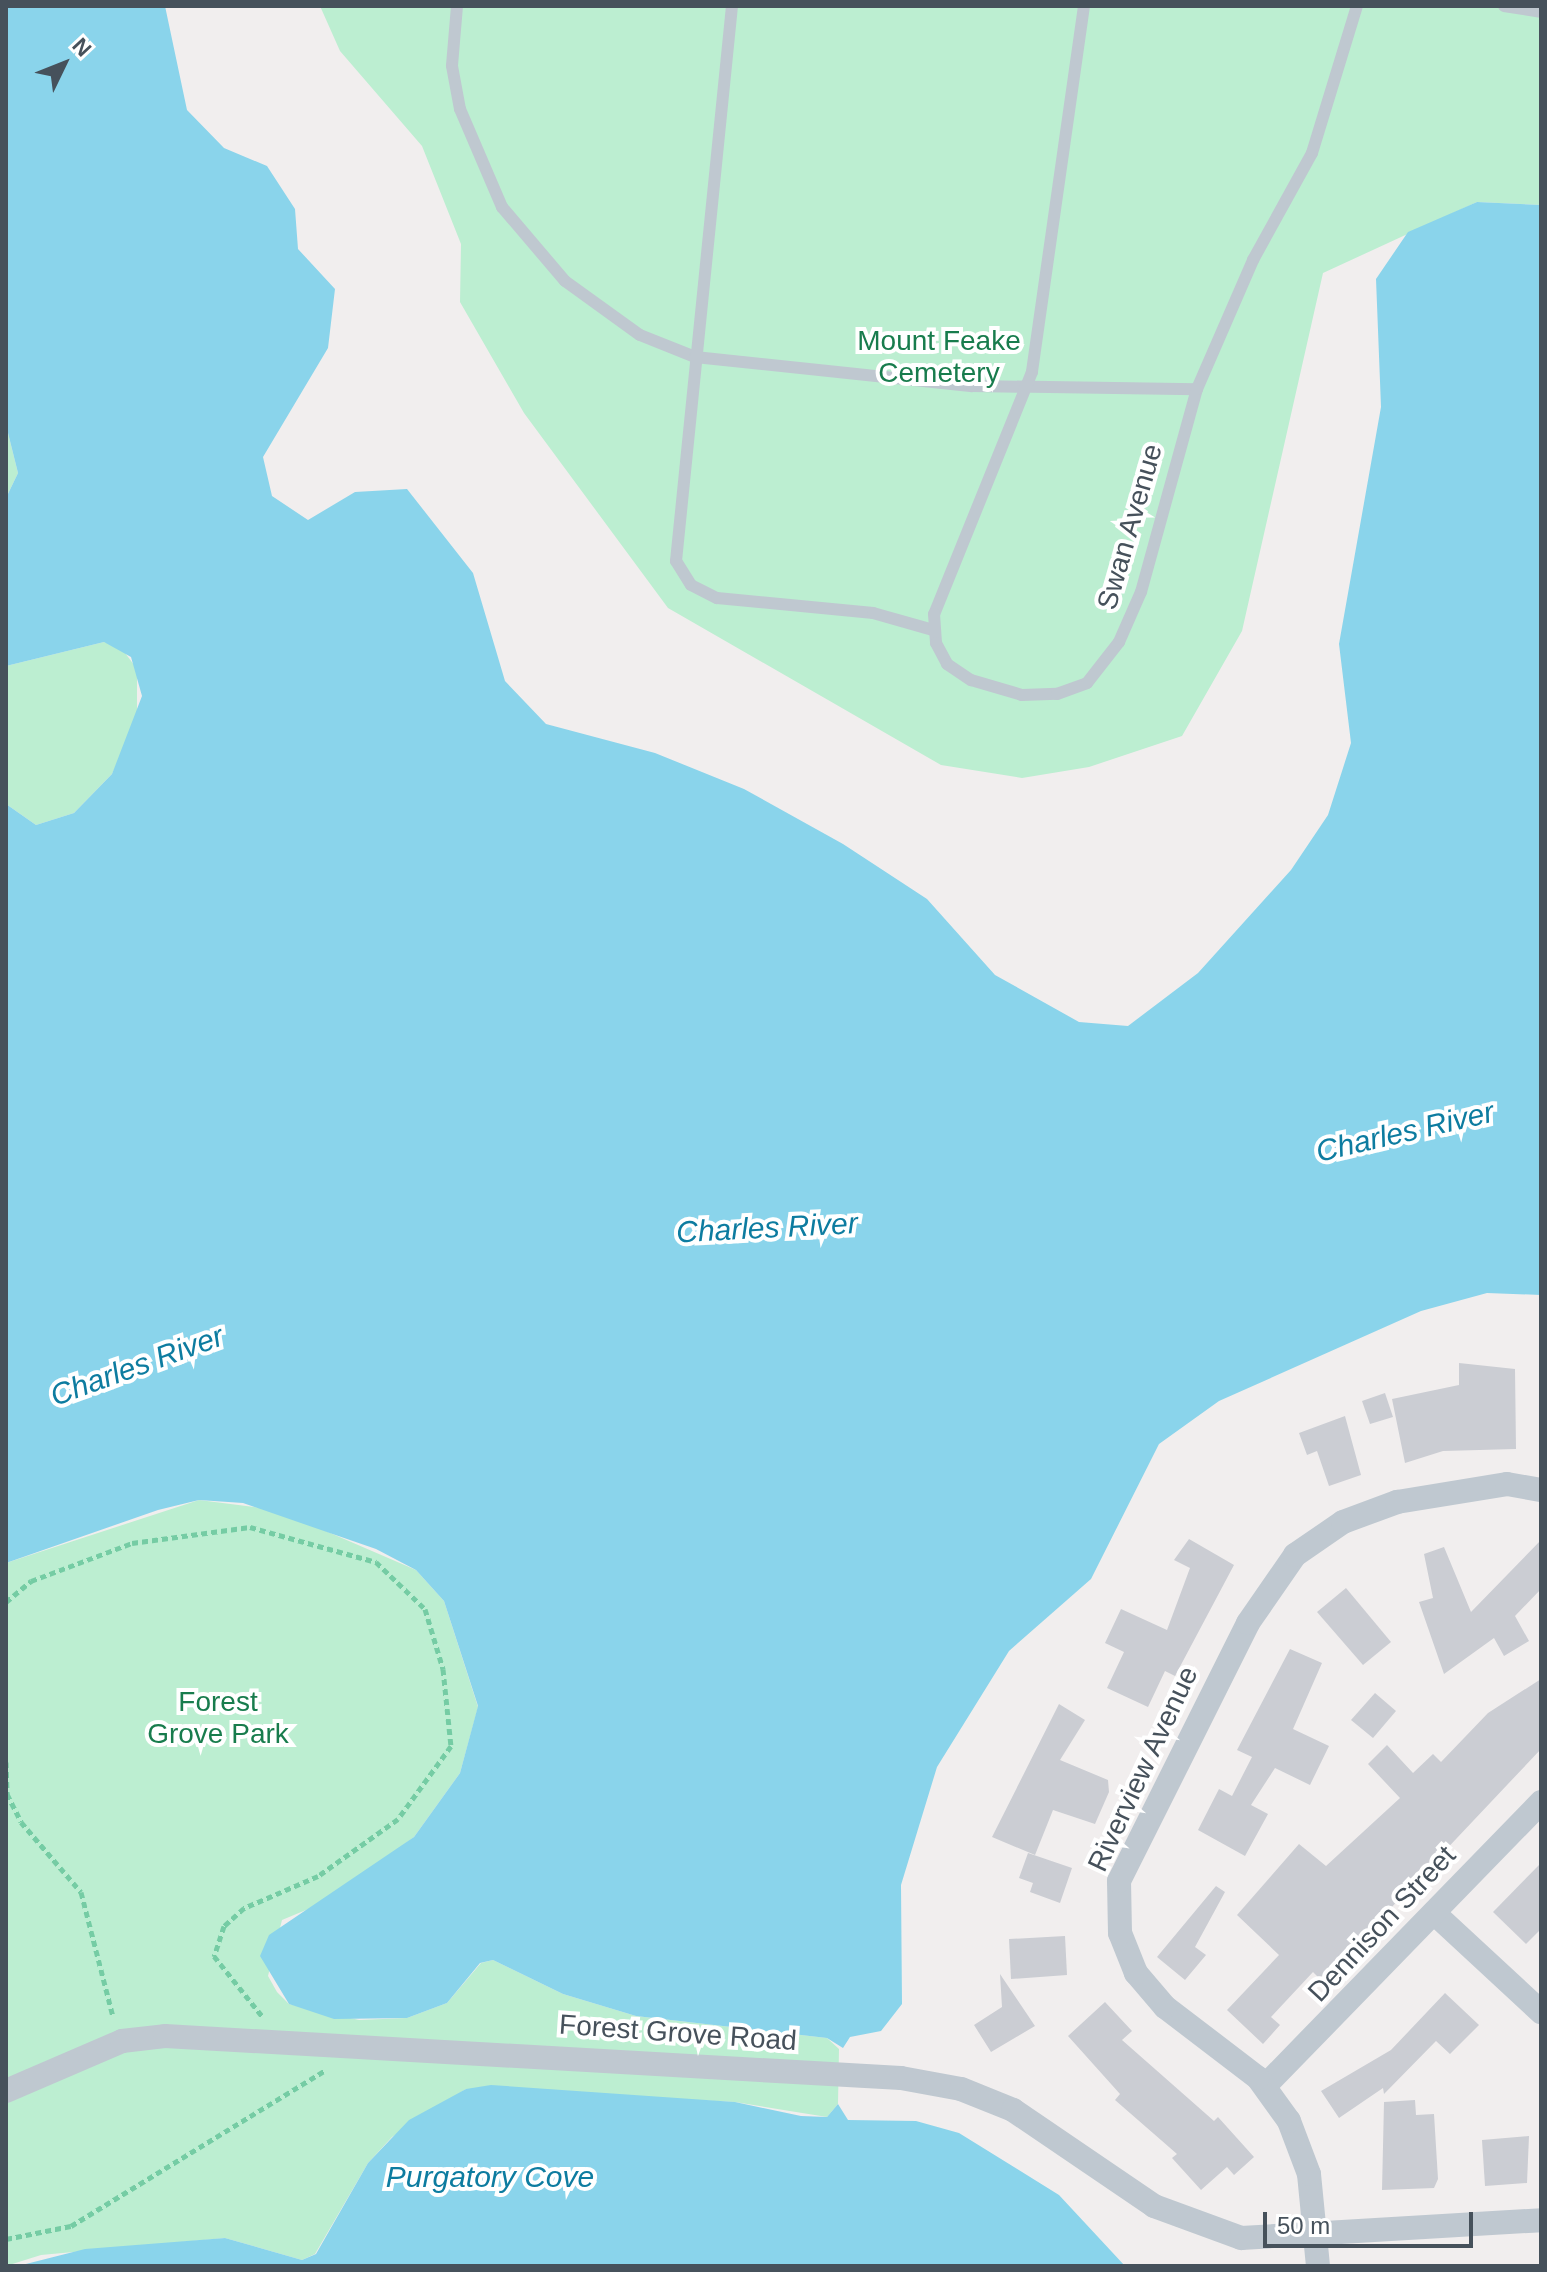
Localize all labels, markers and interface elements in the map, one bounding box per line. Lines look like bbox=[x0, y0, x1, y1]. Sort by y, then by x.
north arrow bbox=[24, 24, 104, 104]
text: N bbox=[67, 33, 96, 62]
park label: Mount Feake Cemetery bbox=[857, 324, 1021, 390]
street label: Swan Avenue bbox=[1090, 440, 1170, 614]
water label: Charles River bbox=[1312, 1094, 1498, 1170]
water label: Charles River bbox=[675, 1205, 859, 1251]
water label: Charles River bbox=[45, 1318, 229, 1414]
street label: Riverview Avenue bbox=[1081, 1661, 1205, 1877]
park label: Forest Grove Park bbox=[147, 1685, 289, 1751]
street label: Dennison Street bbox=[1301, 1839, 1463, 2009]
street label: Forest Grove Road bbox=[558, 2008, 798, 2058]
water label: Purgatory Cove bbox=[386, 2159, 594, 2195]
scale bar bbox=[1267, 2196, 1477, 2246]
text: 50 m bbox=[1277, 2212, 1330, 2239]

